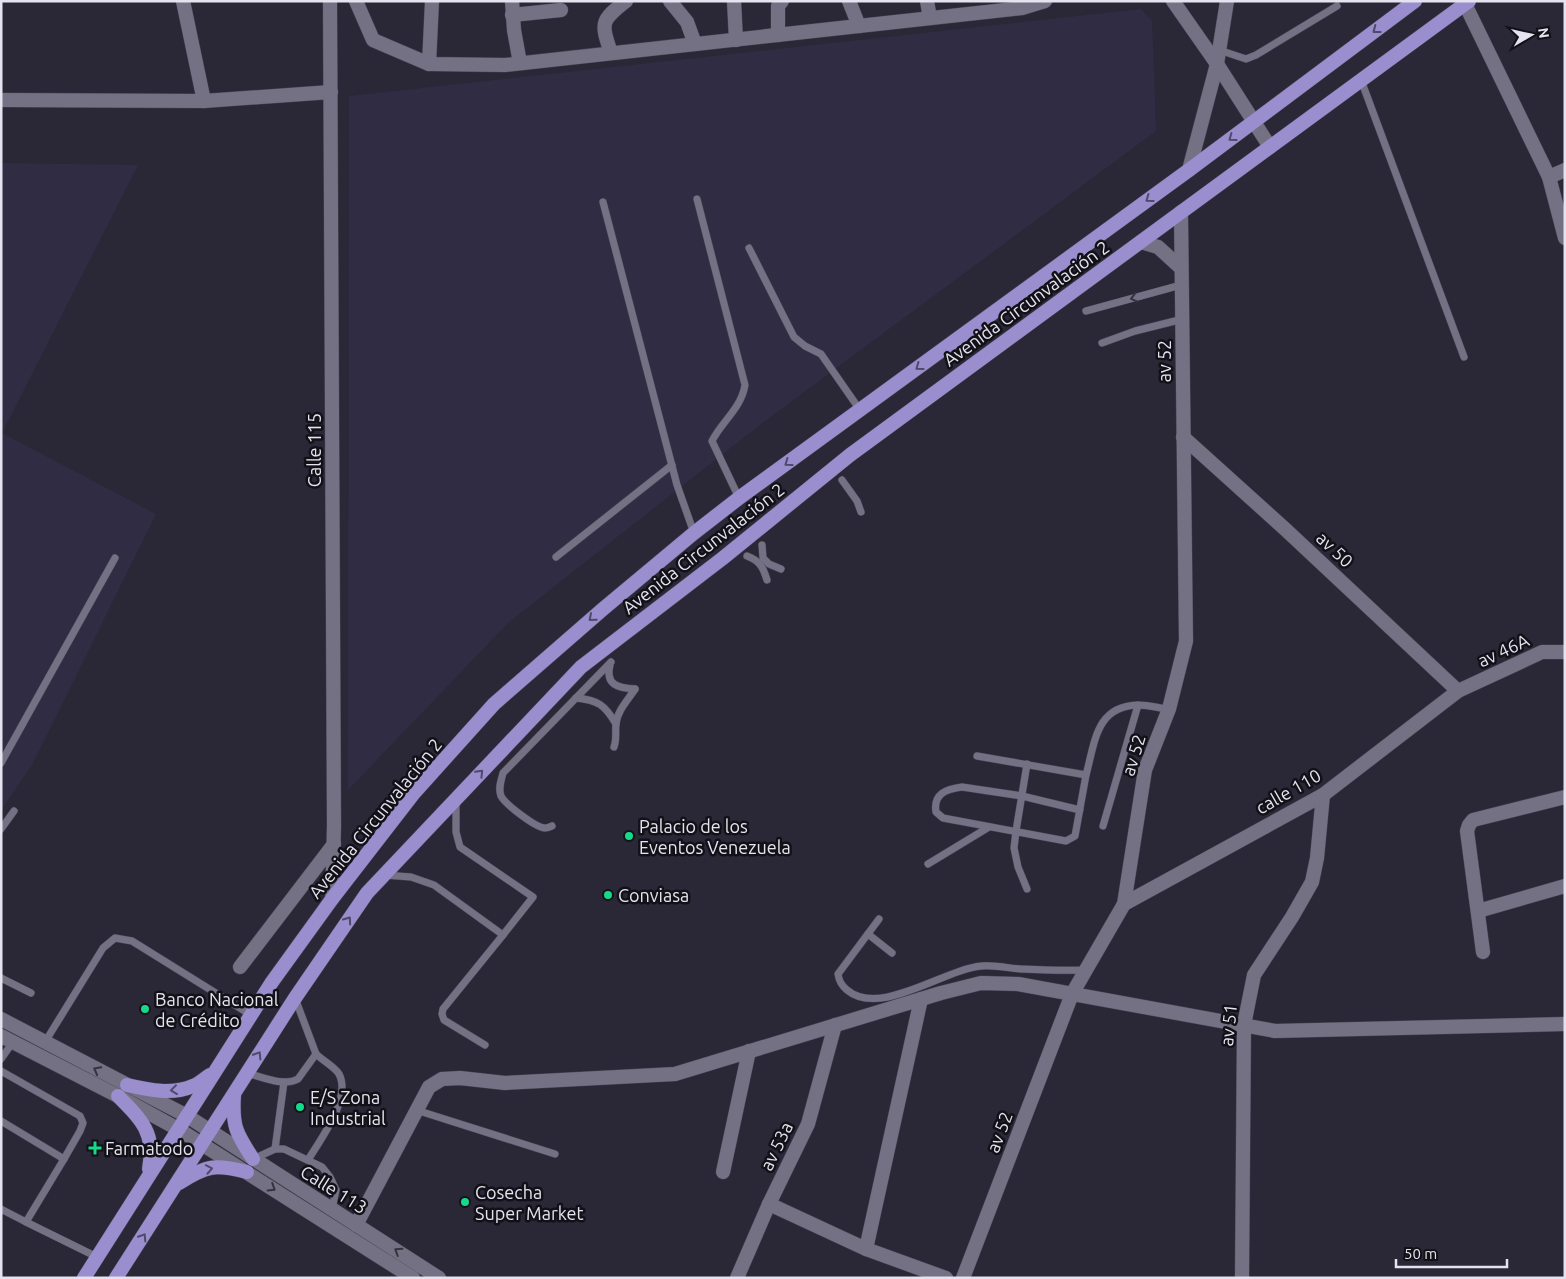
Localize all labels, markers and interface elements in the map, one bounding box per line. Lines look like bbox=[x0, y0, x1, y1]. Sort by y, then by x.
north arrow bbox=[1506, 10, 1556, 60]
one-way arrow bbox=[1373, 25, 1382, 33]
text: N bbox=[1535, 27, 1553, 39]
one-way arrow bbox=[1228, 132, 1238, 141]
one-way arrow bbox=[1145, 193, 1155, 202]
street label: Avenida Circunvalación 2 bbox=[939, 236, 1113, 370]
one-way arrow bbox=[1131, 293, 1139, 303]
street label: av 52 bbox=[1154, 340, 1174, 382]
one-way arrow bbox=[915, 361, 925, 370]
street label: Calle 115 bbox=[304, 413, 324, 487]
one-way arrow bbox=[784, 457, 794, 466]
street label: Avenida Circunvalación 2 bbox=[618, 479, 788, 617]
street label: av 50 bbox=[1313, 527, 1357, 571]
one-way arrow bbox=[589, 613, 598, 622]
street label: av 46A bbox=[1474, 629, 1532, 671]
street label: av 52 bbox=[1117, 732, 1149, 778]
street label: Avenida Circunvalación 2 bbox=[304, 734, 446, 902]
street label: calle 110 bbox=[1252, 764, 1324, 818]
one-way arrow bbox=[474, 770, 483, 779]
place label: Palacio de los Eventos Venezuela bbox=[639, 816, 791, 857]
marker: Palacio de los Eventos Venezuela bbox=[623, 830, 635, 842]
place label: Conviasa bbox=[618, 885, 689, 905]
marker: Conviasa bbox=[602, 889, 614, 901]
one-way arrow bbox=[342, 916, 351, 926]
place label: Banco Nacional de Crédito bbox=[155, 989, 279, 1030]
marker: Banco Nacional de Crédito bbox=[139, 1003, 151, 1015]
street label: av 51 bbox=[1216, 1003, 1240, 1047]
one-way arrow bbox=[252, 1052, 262, 1061]
one-way arrow bbox=[93, 1066, 102, 1076]
one-way arrow bbox=[170, 1084, 178, 1095]
place label: E/S Zona Industrial bbox=[310, 1087, 386, 1128]
marker: E/S Zona Industrial bbox=[294, 1101, 306, 1113]
street label: av 52 bbox=[982, 1109, 1016, 1155]
street label: av 53a bbox=[756, 1118, 796, 1174]
place label: Farmatodo bbox=[105, 1138, 193, 1158]
marker: Farmatodo bbox=[89, 1142, 101, 1154]
street label: Calle 113 bbox=[297, 1161, 371, 1217]
one-way arrow bbox=[204, 1164, 213, 1175]
one-way arrow bbox=[267, 1182, 276, 1191]
place label: Cosecha Super Market bbox=[475, 1182, 584, 1223]
marker: Cosecha Super Market bbox=[459, 1196, 471, 1208]
one-way arrow bbox=[136, 1233, 146, 1242]
scale bar bbox=[1396, 1236, 1507, 1268]
text: 50 m bbox=[1404, 1245, 1437, 1262]
one-way arrow bbox=[394, 1248, 403, 1258]

